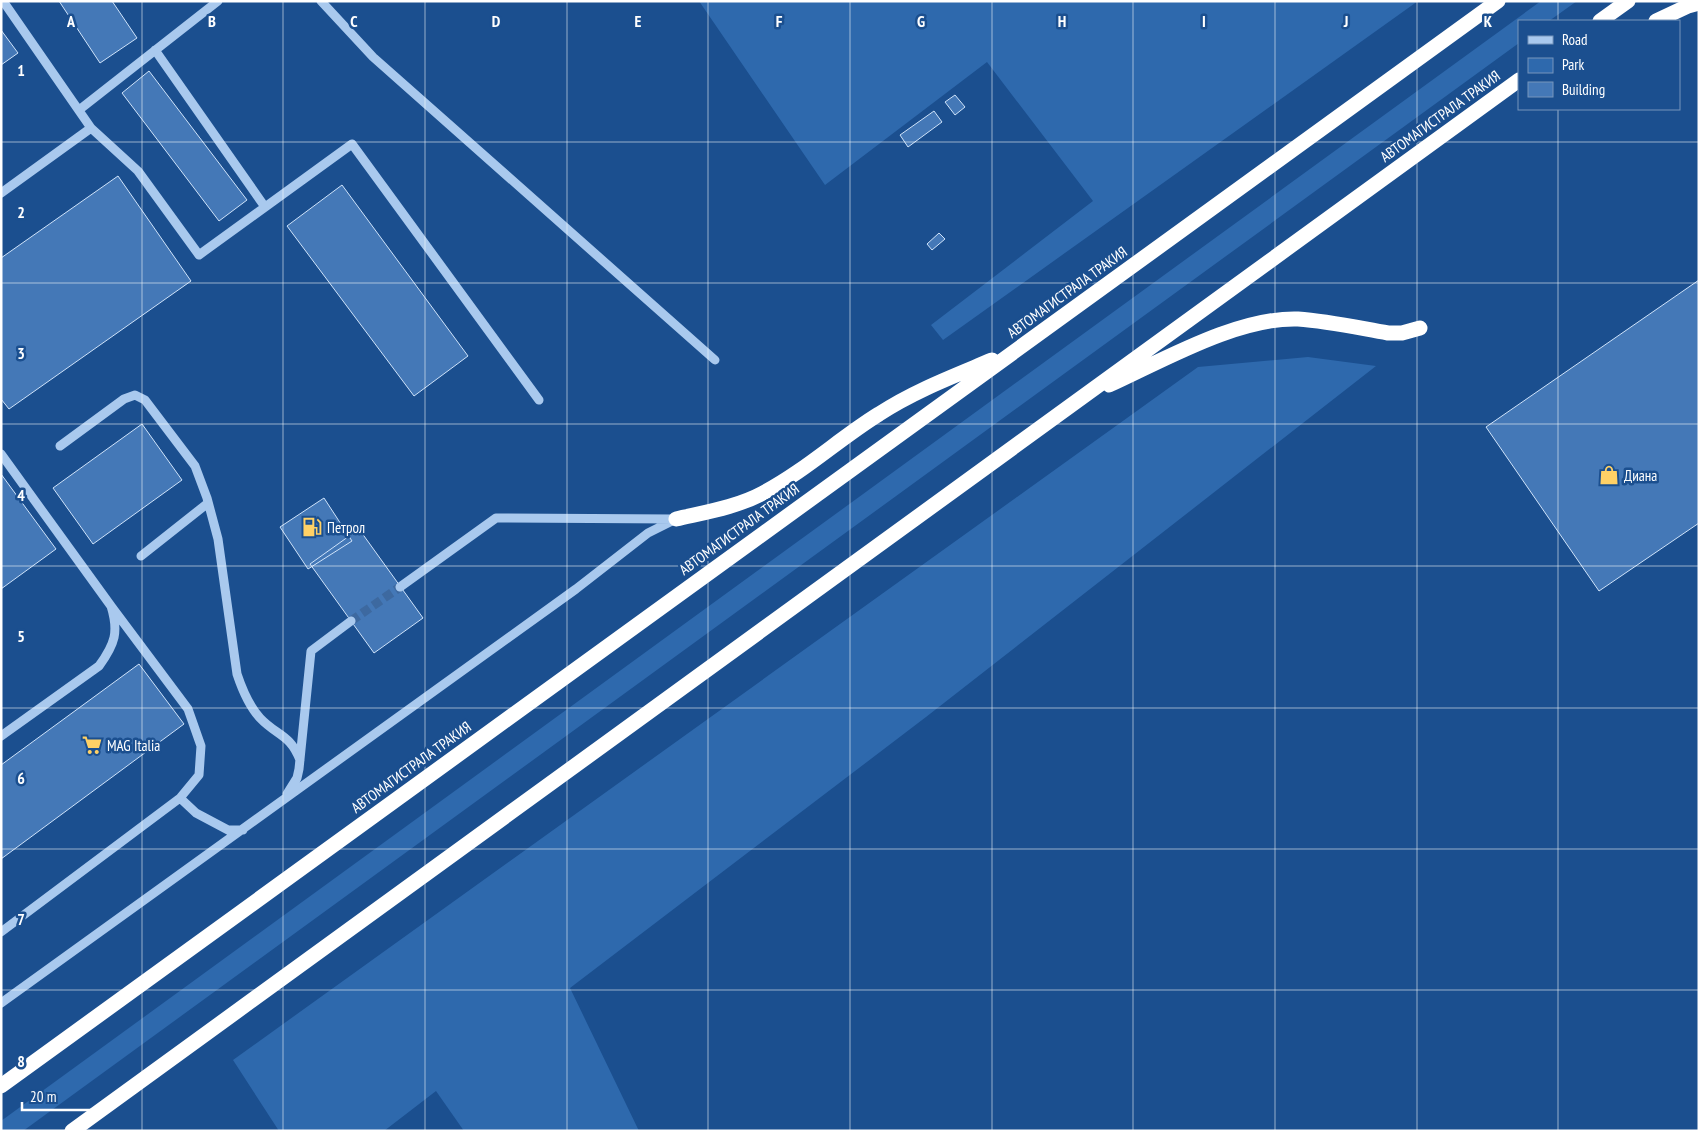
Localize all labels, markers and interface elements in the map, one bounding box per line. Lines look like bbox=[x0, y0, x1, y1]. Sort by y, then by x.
text: A bbox=[66, 11, 76, 31]
text: B bbox=[208, 11, 216, 31]
text: C bbox=[350, 11, 358, 31]
text: D bbox=[492, 11, 501, 31]
text: E bbox=[635, 11, 642, 31]
text: F bbox=[776, 11, 783, 31]
text: G bbox=[917, 11, 925, 31]
text: H bbox=[1058, 11, 1066, 31]
text: I bbox=[1202, 11, 1206, 31]
text: J bbox=[1343, 11, 1348, 31]
text: K bbox=[1484, 11, 1493, 31]
legend bbox=[1518, 20, 1680, 110]
text: Road bbox=[1562, 30, 1588, 49]
text: Park bbox=[1562, 55, 1584, 74]
text: 1 bbox=[17, 60, 25, 80]
street label: АВТОМАГИСТРАЛА ТРАКИЯ bbox=[1376, 66, 1504, 166]
text: Building bbox=[1562, 80, 1605, 99]
text: 2 bbox=[17, 202, 25, 222]
street label: АВТОМАГИСТРАЛА ТРАКИЯ bbox=[1003, 242, 1131, 342]
text: 3 bbox=[17, 343, 25, 363]
shop icon: Диана bbox=[1598, 464, 1620, 486]
place label: Диана bbox=[1624, 466, 1657, 485]
street label: АВТОМАГИСТРАЛА ТРАКИЯ bbox=[675, 479, 803, 579]
text: 4 bbox=[17, 485, 25, 505]
fuel station icon: Петрол bbox=[301, 516, 323, 538]
place label: Петрол bbox=[327, 518, 365, 537]
text: 5 bbox=[17, 626, 25, 646]
street label: АВТОМАГИСТРАЛА ТРАКИЯ bbox=[347, 717, 475, 817]
supermarket icon: MAG Italia bbox=[81, 734, 103, 756]
place label: MAG Italia bbox=[107, 736, 160, 755]
text: 6 bbox=[17, 768, 25, 788]
text: 7 bbox=[17, 909, 25, 929]
text: 8 bbox=[17, 1051, 25, 1071]
scale bar bbox=[22, 1080, 109, 1112]
text: 20 m bbox=[30, 1087, 56, 1106]

